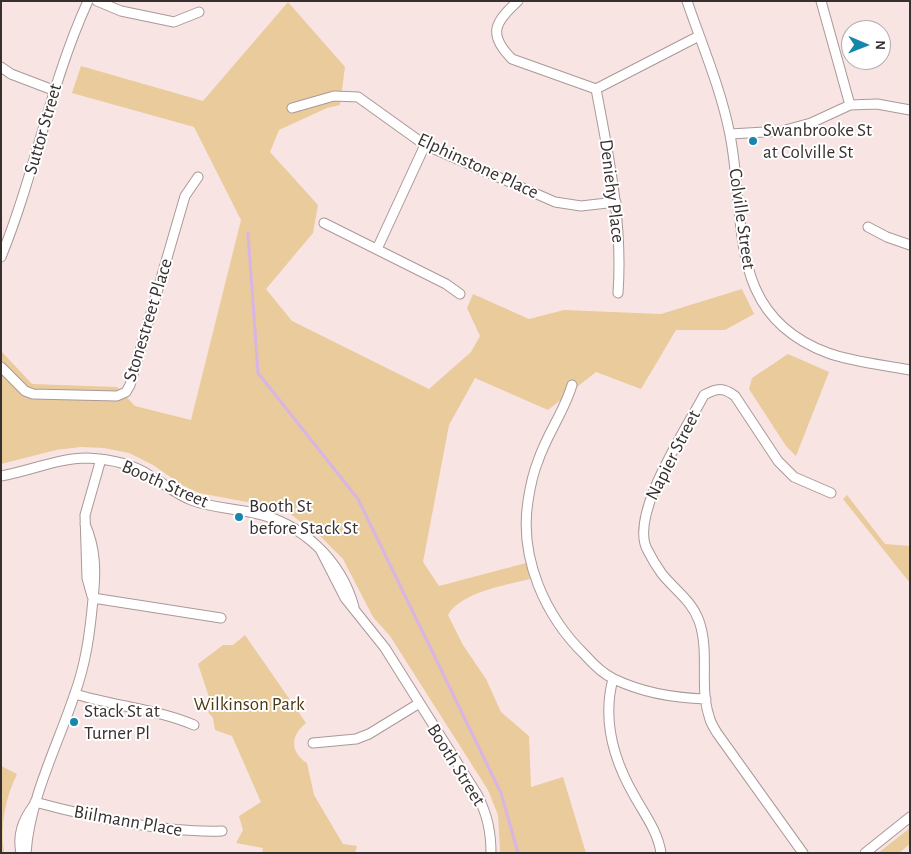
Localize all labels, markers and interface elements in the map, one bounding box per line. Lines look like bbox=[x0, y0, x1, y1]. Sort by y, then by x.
north arrow bbox=[841, 20, 891, 70]
text: N bbox=[873, 40, 887, 50]
street label: Suttor Street bbox=[19, 81, 67, 177]
place label: Swanbrooke St at Colville St bbox=[763, 119, 872, 163]
street label: Elphinstone Place bbox=[414, 128, 542, 204]
marker: Swanbrooke St at Colville St bbox=[747, 135, 759, 147]
street label: Deniehy Place bbox=[594, 138, 630, 244]
street label: Colville Street bbox=[724, 167, 760, 271]
street label: Stonestreet Place bbox=[118, 256, 178, 384]
street label: Napier Street bbox=[641, 406, 705, 504]
street label: Booth Street bbox=[118, 455, 212, 513]
place label: Booth St before Stack St bbox=[249, 495, 358, 539]
marker: Booth St before Stack St bbox=[233, 511, 245, 523]
park label: Wilkinson Park bbox=[193, 693, 305, 715]
place label: Stack St at Turner Pl bbox=[84, 700, 160, 744]
marker: Stack St at Turner Pl bbox=[68, 716, 80, 728]
street label: Booth Street bbox=[422, 720, 490, 810]
street label: Biilmann Place bbox=[72, 800, 184, 842]

